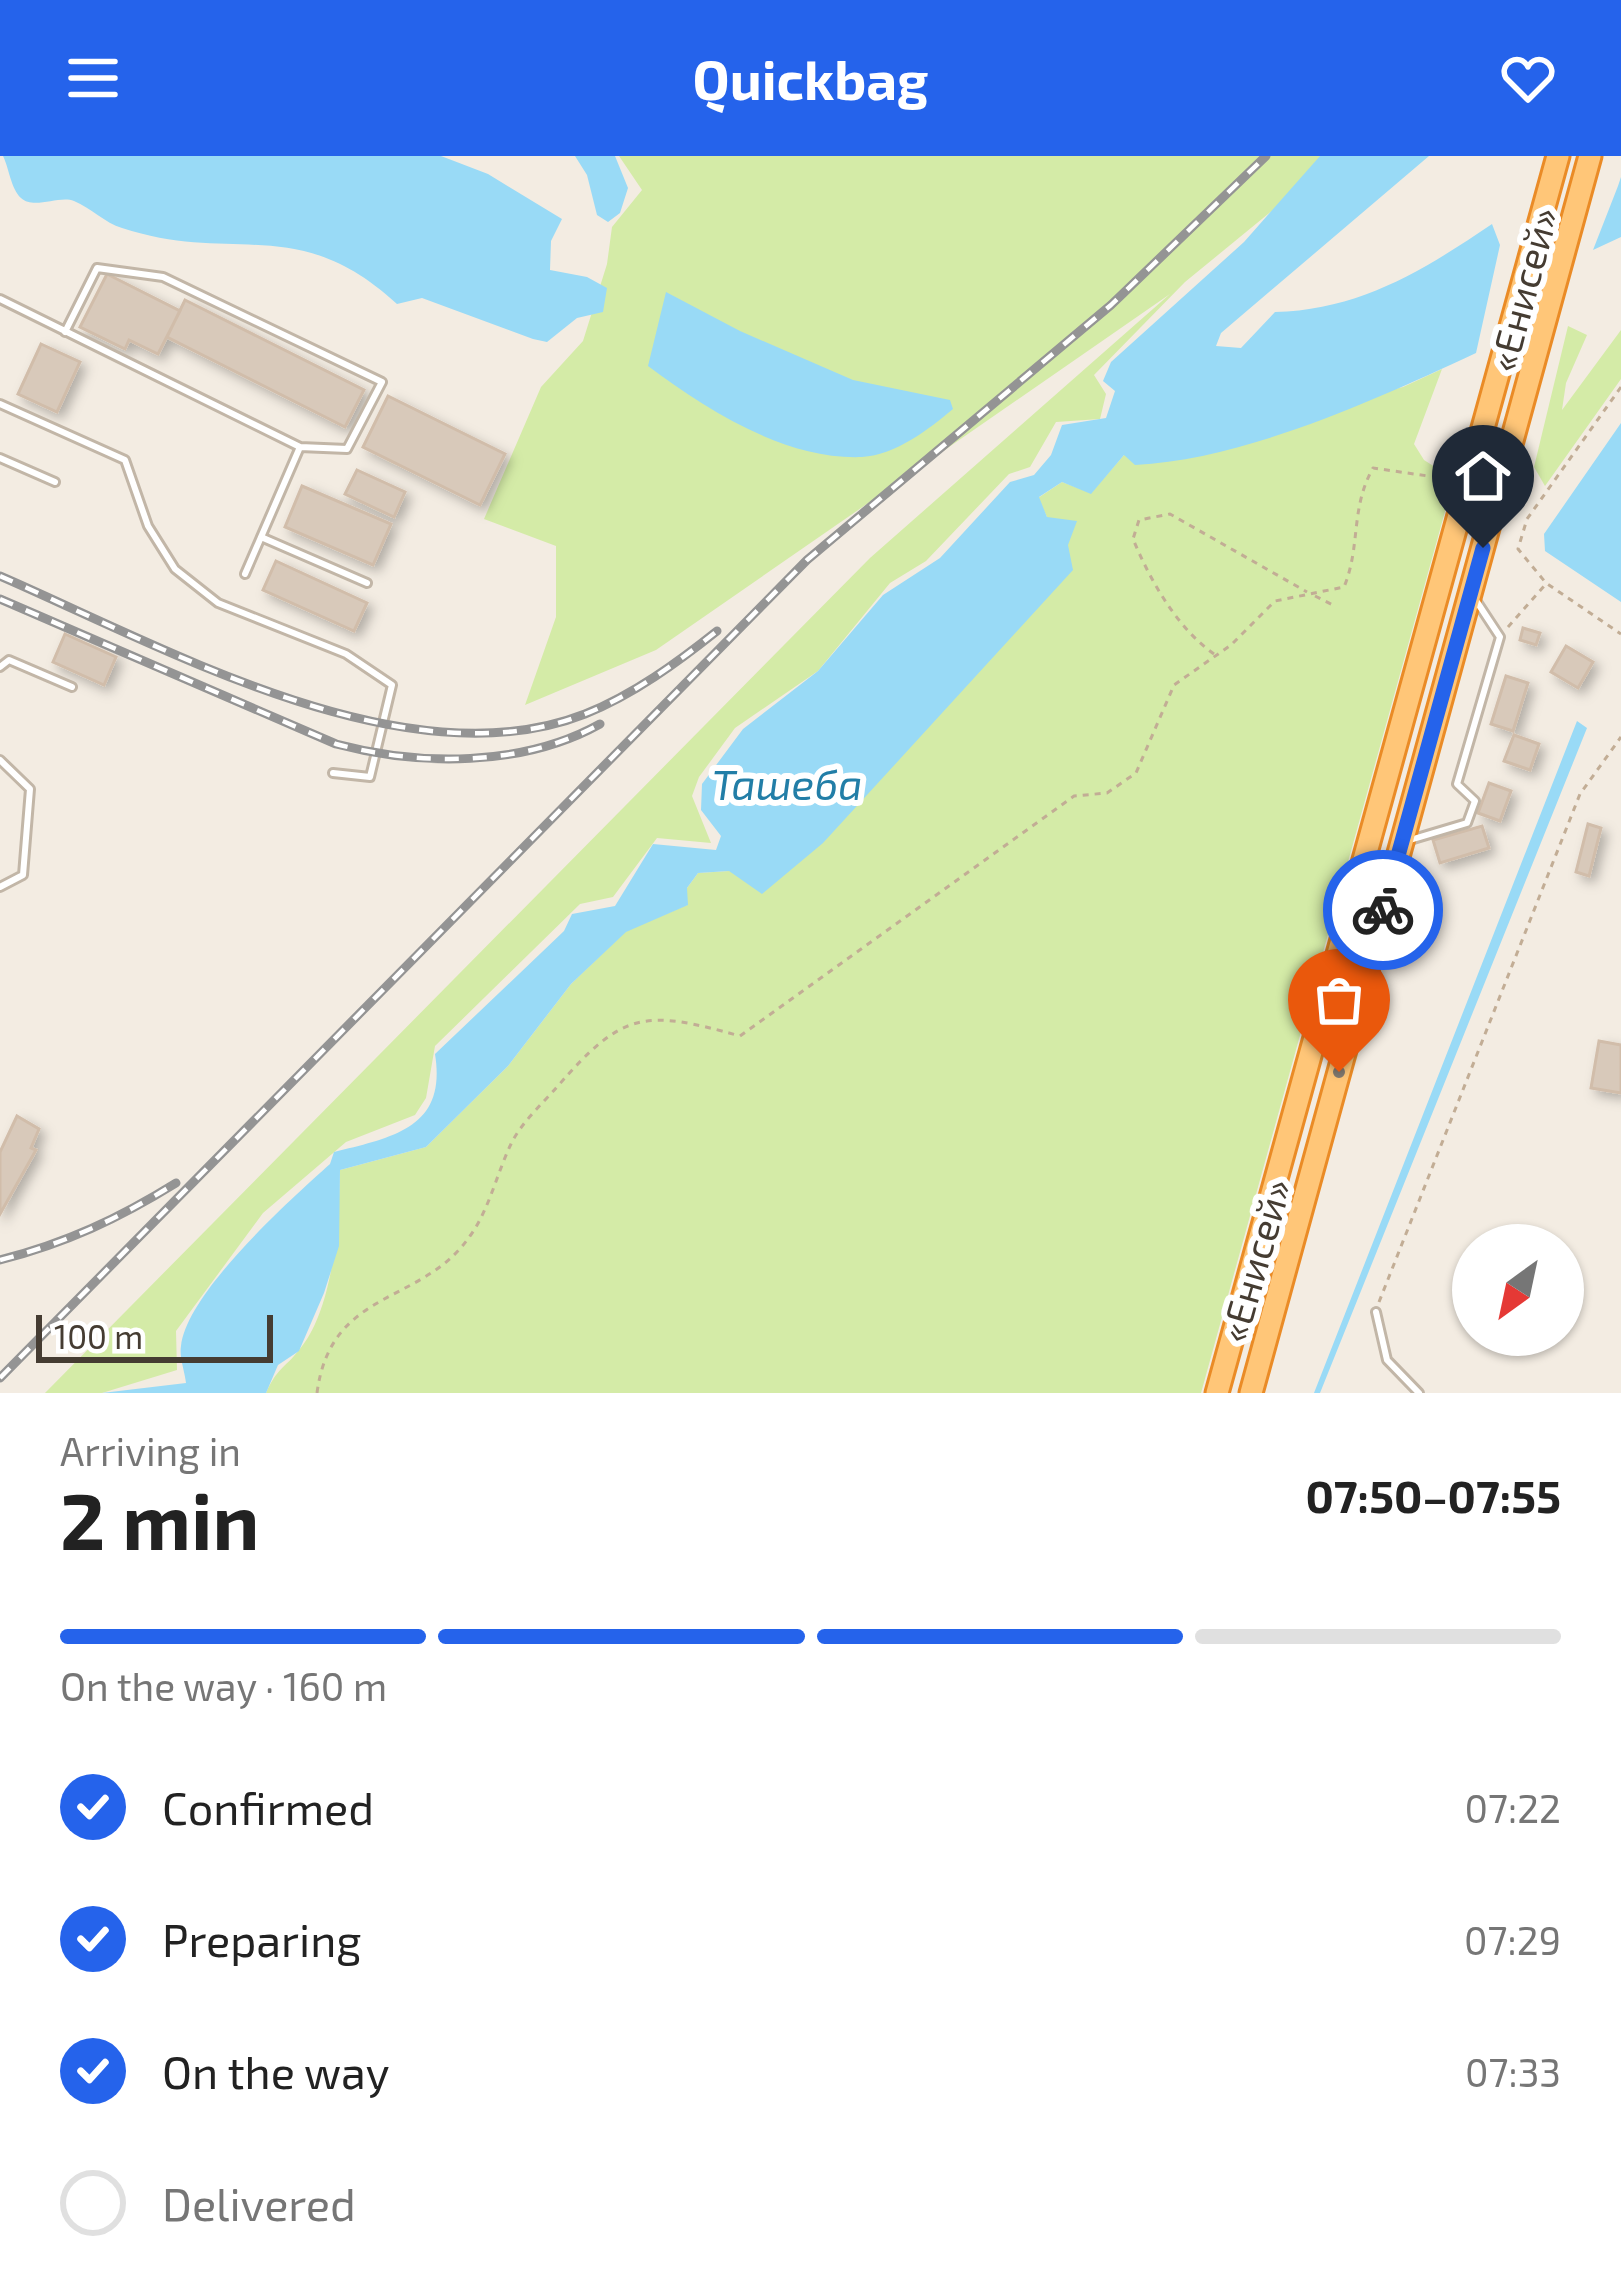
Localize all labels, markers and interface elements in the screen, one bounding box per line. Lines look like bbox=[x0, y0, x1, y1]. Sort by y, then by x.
icon: menu bbox=[60, 45, 126, 111]
icon: heart bbox=[1495, 45, 1561, 111]
text: Quickbag bbox=[693, 46, 928, 111]
street label: «Енисей» bbox=[1478, 202, 1566, 376]
pin bbox=[1432, 425, 1534, 548]
icon: home bbox=[1450, 443, 1516, 509]
water label: Ташеба bbox=[712, 758, 862, 808]
courier bbox=[1323, 850, 1443, 970]
icon: bike bbox=[1350, 877, 1416, 943]
pin bbox=[1288, 949, 1390, 1072]
icon: bag bbox=[1306, 967, 1372, 1033]
street label: «Енисей» bbox=[1208, 1173, 1300, 1347]
north arrow bbox=[1452, 1224, 1584, 1356]
map controls bbox=[1452, 1224, 1584, 1356]
scale bar bbox=[36, 1309, 273, 1362]
text: 100 m bbox=[54, 1316, 143, 1356]
text: Arriving in bbox=[60, 1427, 241, 1474]
text: 07:50–07:55 bbox=[1305, 1468, 1561, 1522]
text: 2 min bbox=[60, 1472, 259, 1566]
text: On the way · 160 m bbox=[60, 1662, 387, 1709]
icon: check bbox=[60, 1774, 126, 1840]
text: Confirmed bbox=[162, 1780, 374, 1834]
text: 07:22 bbox=[1464, 1784, 1561, 1831]
icon: check bbox=[60, 1906, 126, 1972]
text: Preparing bbox=[162, 1912, 361, 1966]
text: 07:29 bbox=[1464, 1916, 1561, 1963]
icon: check bbox=[60, 2038, 126, 2104]
text: On the way bbox=[162, 2044, 389, 2098]
text: 07:33 bbox=[1465, 2048, 1561, 2095]
text: Delivered bbox=[162, 2176, 356, 2230]

